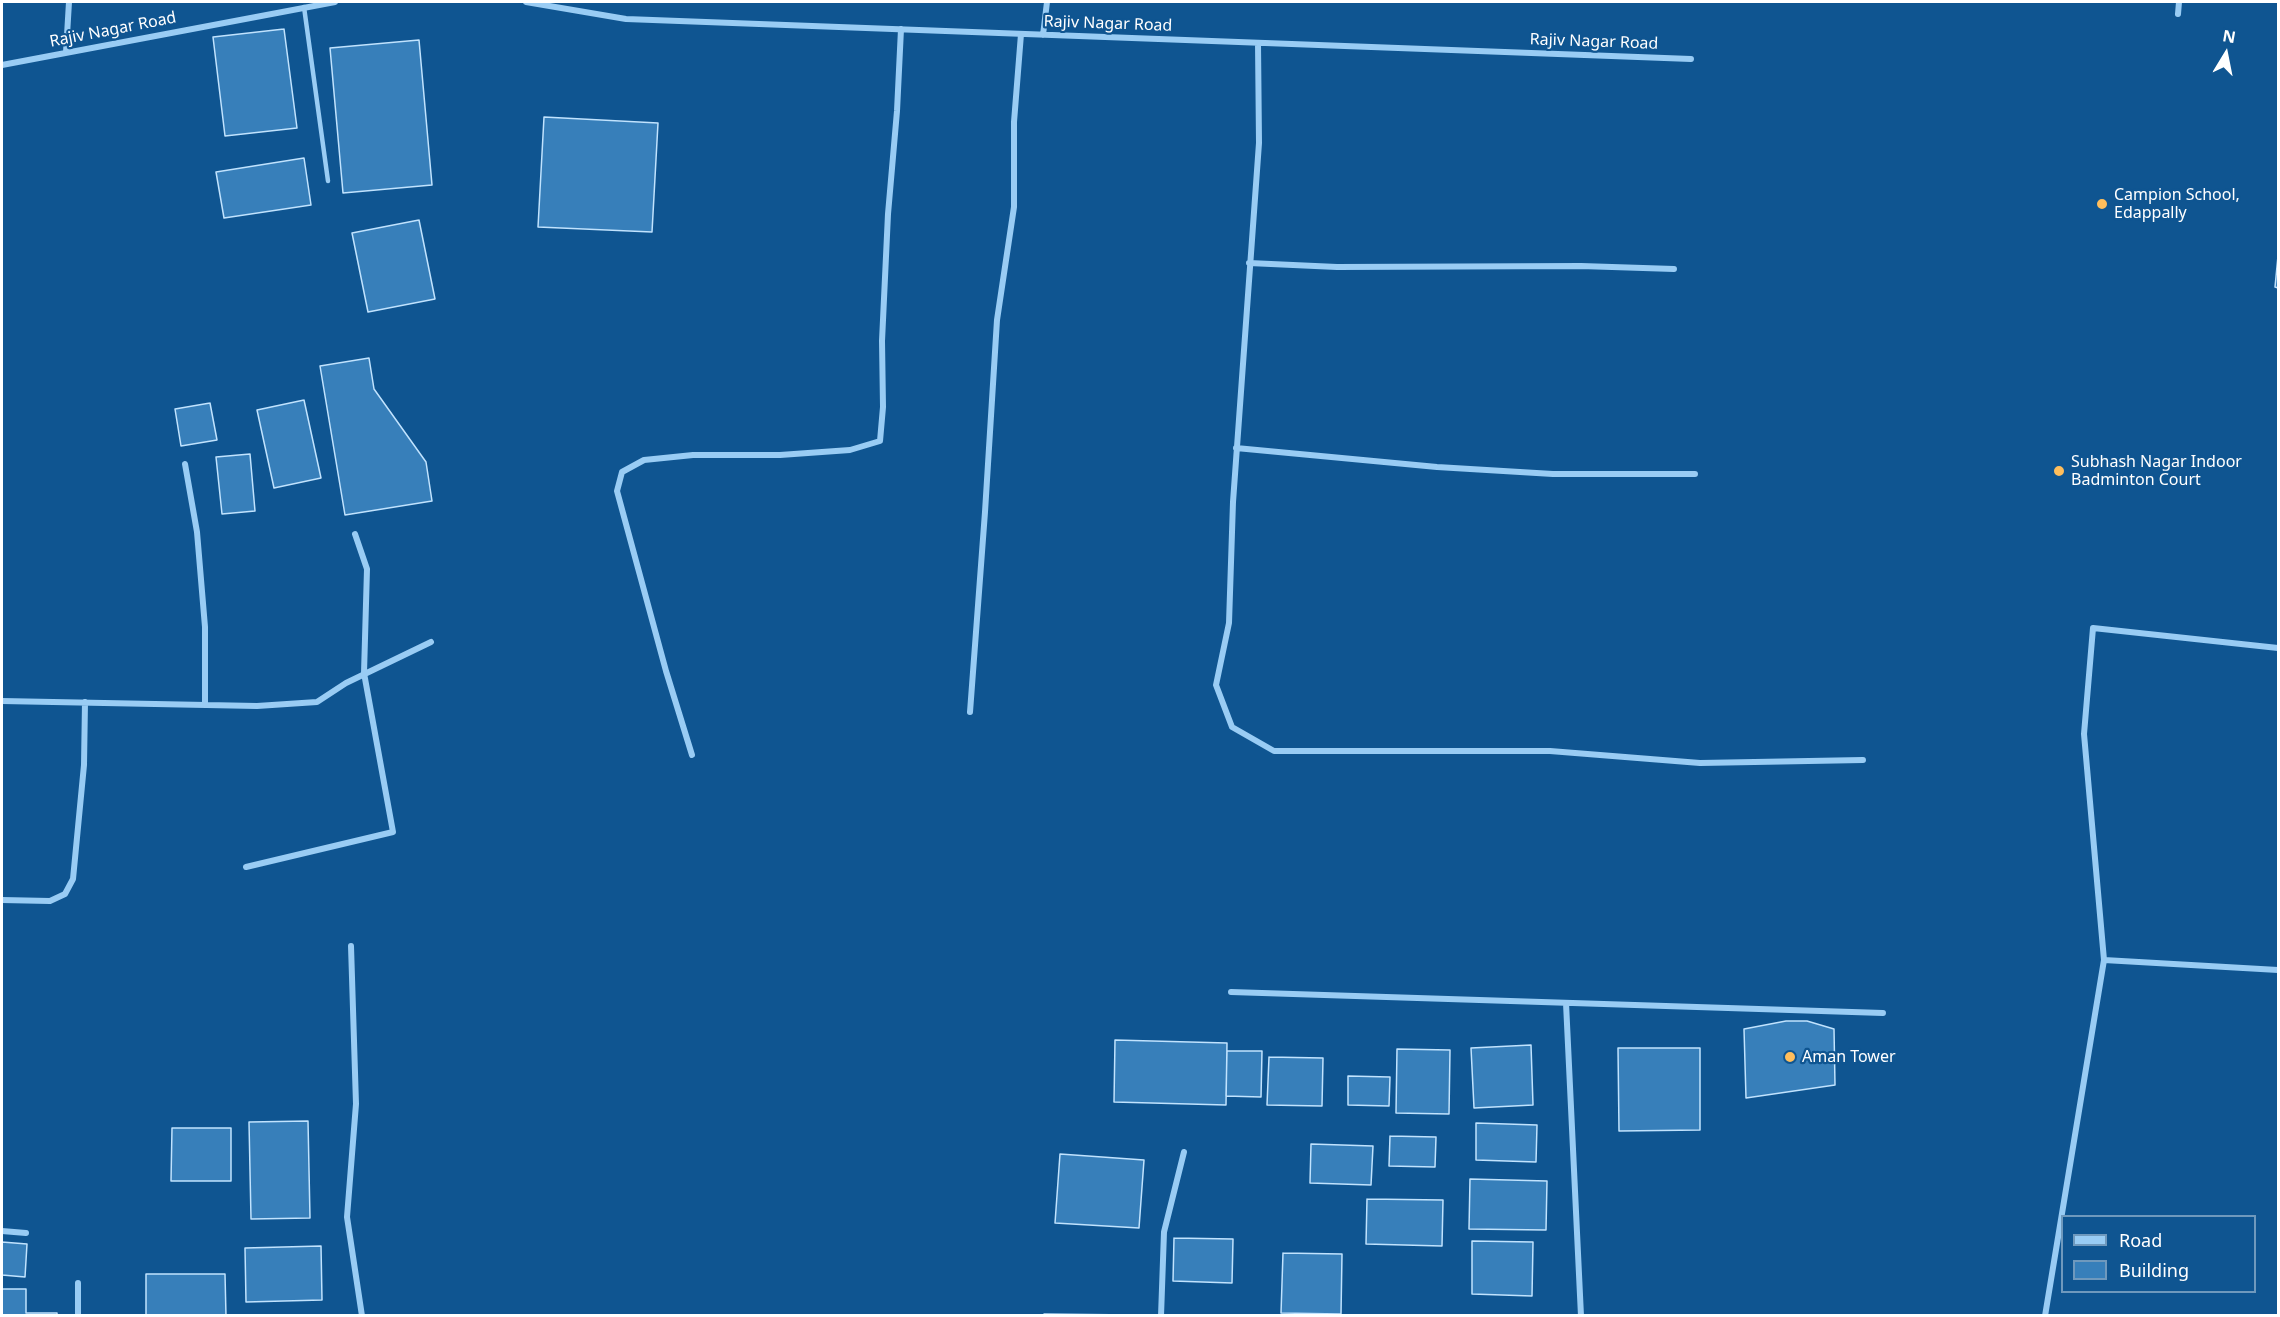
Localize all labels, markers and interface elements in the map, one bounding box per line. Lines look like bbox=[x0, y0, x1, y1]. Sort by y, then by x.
street label: Rajiv Nagar Road bbox=[48, 8, 178, 52]
street label: Rajiv Nagar Road bbox=[1043, 12, 1173, 36]
north arrow bbox=[2196, 24, 2256, 84]
text: N bbox=[2221, 24, 2237, 48]
street label: Rajiv Nagar Road bbox=[1529, 30, 1659, 54]
place label: Campion School, Edappally bbox=[2114, 185, 2240, 223]
marker: Campion School, Edappally bbox=[2095, 197, 2109, 211]
place label: Subhash Nagar Indoor Badminton Court bbox=[2071, 452, 2242, 490]
marker: Subhash Nagar Indoor Badminton Court bbox=[2052, 464, 2066, 478]
place label: Aman Tower bbox=[1802, 1047, 1896, 1067]
marker: Aman Tower bbox=[1783, 1050, 1797, 1064]
legend bbox=[2061, 1215, 2256, 1293]
text: Road bbox=[2119, 1228, 2162, 1252]
text: Building bbox=[2119, 1258, 2189, 1282]

